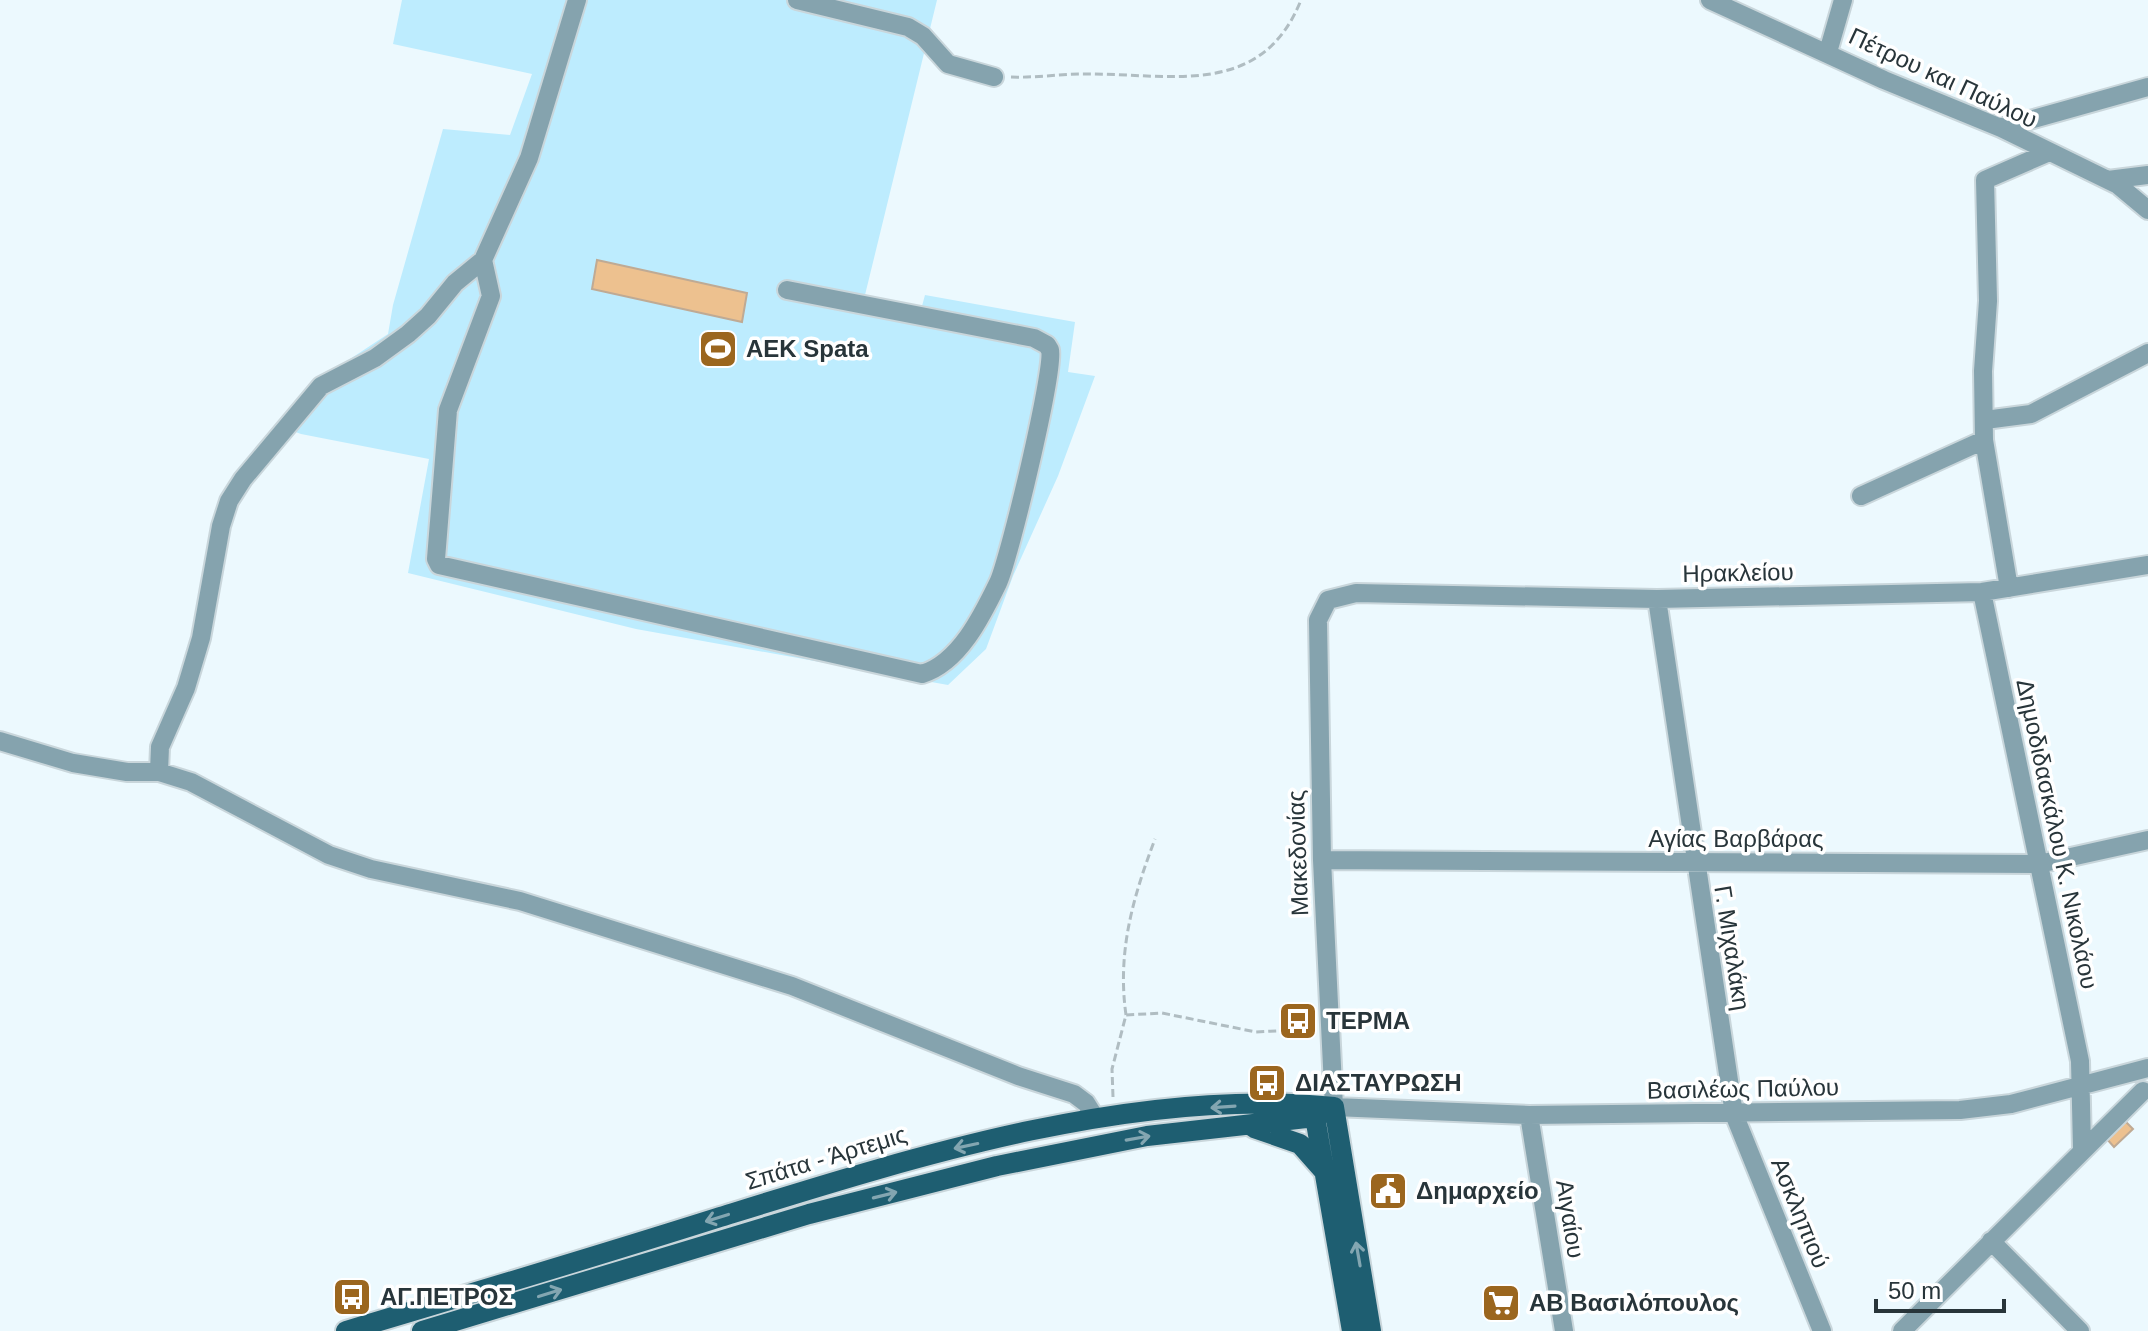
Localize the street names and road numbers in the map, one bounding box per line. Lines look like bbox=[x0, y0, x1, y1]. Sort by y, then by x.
street label: Πέτρου και Παύλου bbox=[1845, 22, 2042, 133]
street label: Ηρακλείου bbox=[1682, 558, 1794, 587]
street label: Δημοδιδασκάλου Κ. Νικολάου bbox=[2011, 676, 2104, 991]
street label: Μακεδονίας bbox=[1282, 790, 1313, 916]
street label: Αγίας Βαρβάρας bbox=[1648, 825, 1824, 852]
street label: Γ. Μιχαλάκη bbox=[1709, 884, 1756, 1012]
street label: Βασιλέως Παύλου bbox=[1647, 1073, 1839, 1104]
street label: Σπάτα - Άρτεμις bbox=[742, 1120, 910, 1195]
street label: Ασκληπιού bbox=[1766, 1154, 1835, 1272]
street label: Αιγαίου bbox=[1551, 1178, 1590, 1260]

